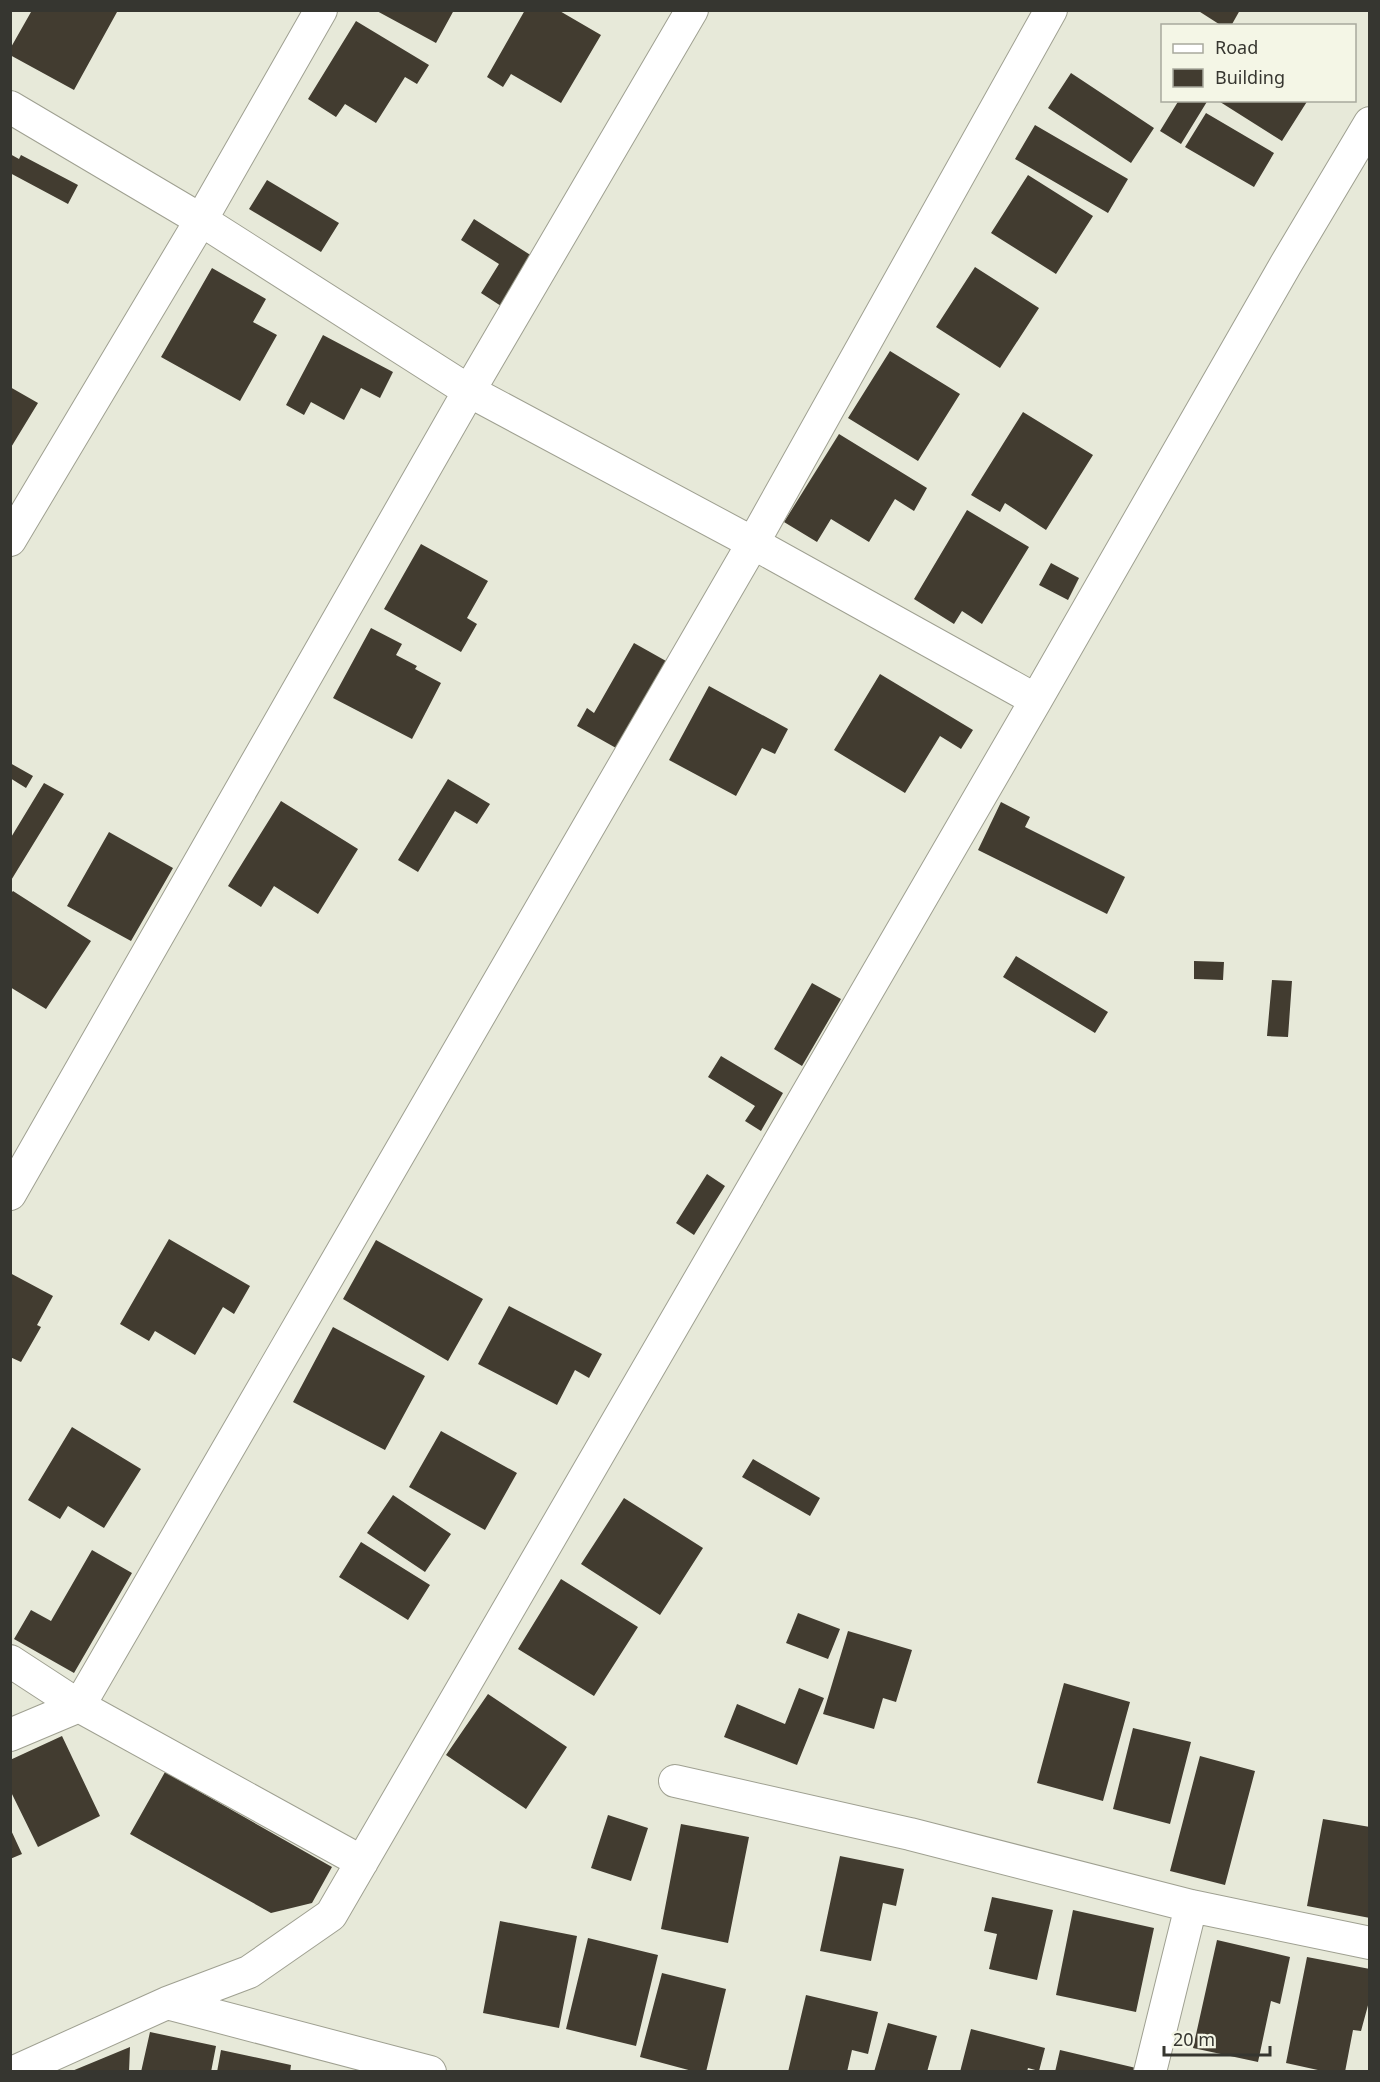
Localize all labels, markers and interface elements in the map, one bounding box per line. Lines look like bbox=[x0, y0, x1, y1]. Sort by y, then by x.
legend bbox=[1161, 24, 1356, 102]
text: Road bbox=[1215, 35, 1258, 59]
text: Building bbox=[1215, 65, 1285, 89]
scale bar bbox=[1164, 2019, 1270, 2057]
text: 20 m bbox=[1173, 2027, 1215, 2051]

